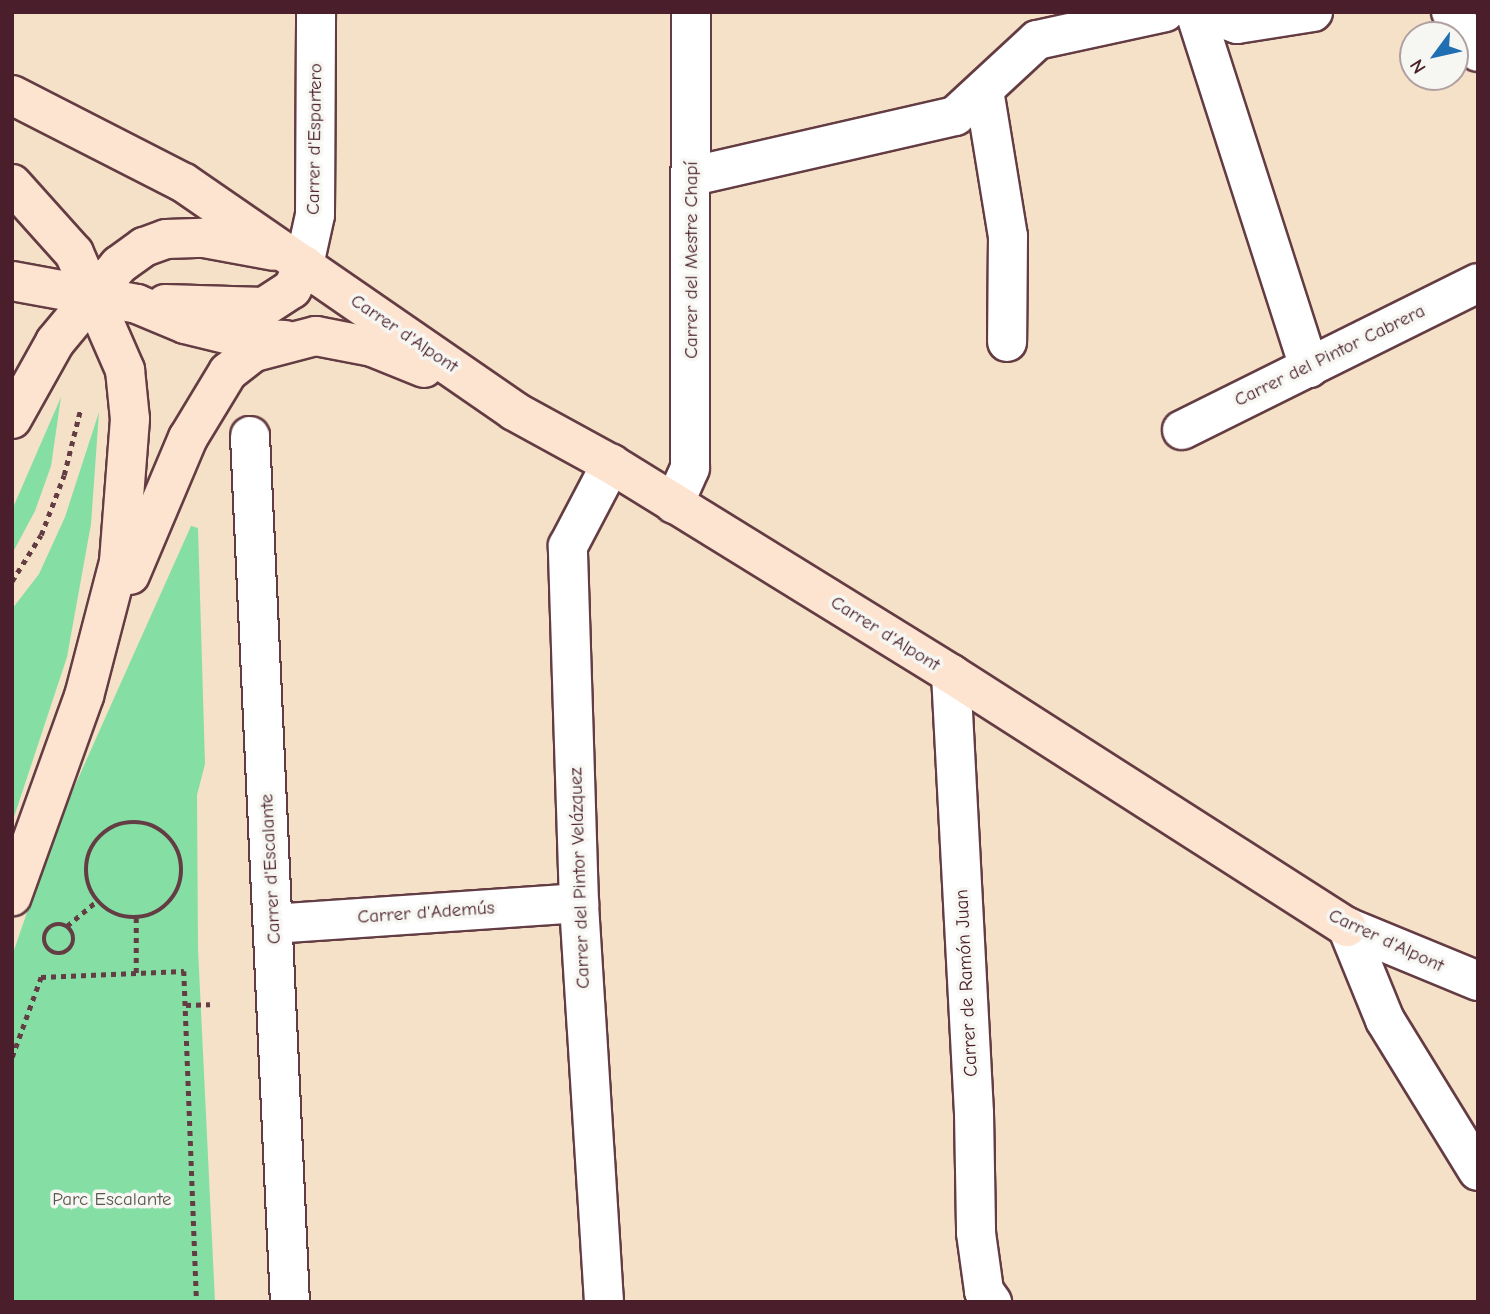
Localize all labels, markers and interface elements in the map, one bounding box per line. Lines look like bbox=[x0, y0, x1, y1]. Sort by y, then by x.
north arrow bbox=[1399, 21, 1469, 91]
text: N bbox=[1405, 55, 1431, 78]
street label: Carrer d'Espartero bbox=[302, 63, 328, 215]
street label: Carrer del Mestre Chapí bbox=[681, 161, 703, 359]
street label: Carrer d'Alpont bbox=[346, 290, 462, 378]
street label: Carrer del Pintor Cabrera bbox=[1231, 300, 1429, 412]
street label: Carrer d'Alpont bbox=[826, 591, 944, 677]
street label: Carrer del Pintor Velázquez bbox=[565, 767, 595, 989]
street label: Carrer d'Escalante bbox=[256, 793, 286, 945]
street label: Carrer de Ramón Juan bbox=[951, 889, 983, 1077]
street label: Carrer d'Ademús bbox=[357, 897, 495, 929]
street label: Carrer d'Alpont bbox=[1325, 904, 1447, 978]
park label: Parc Escalante bbox=[52, 1189, 172, 1211]

